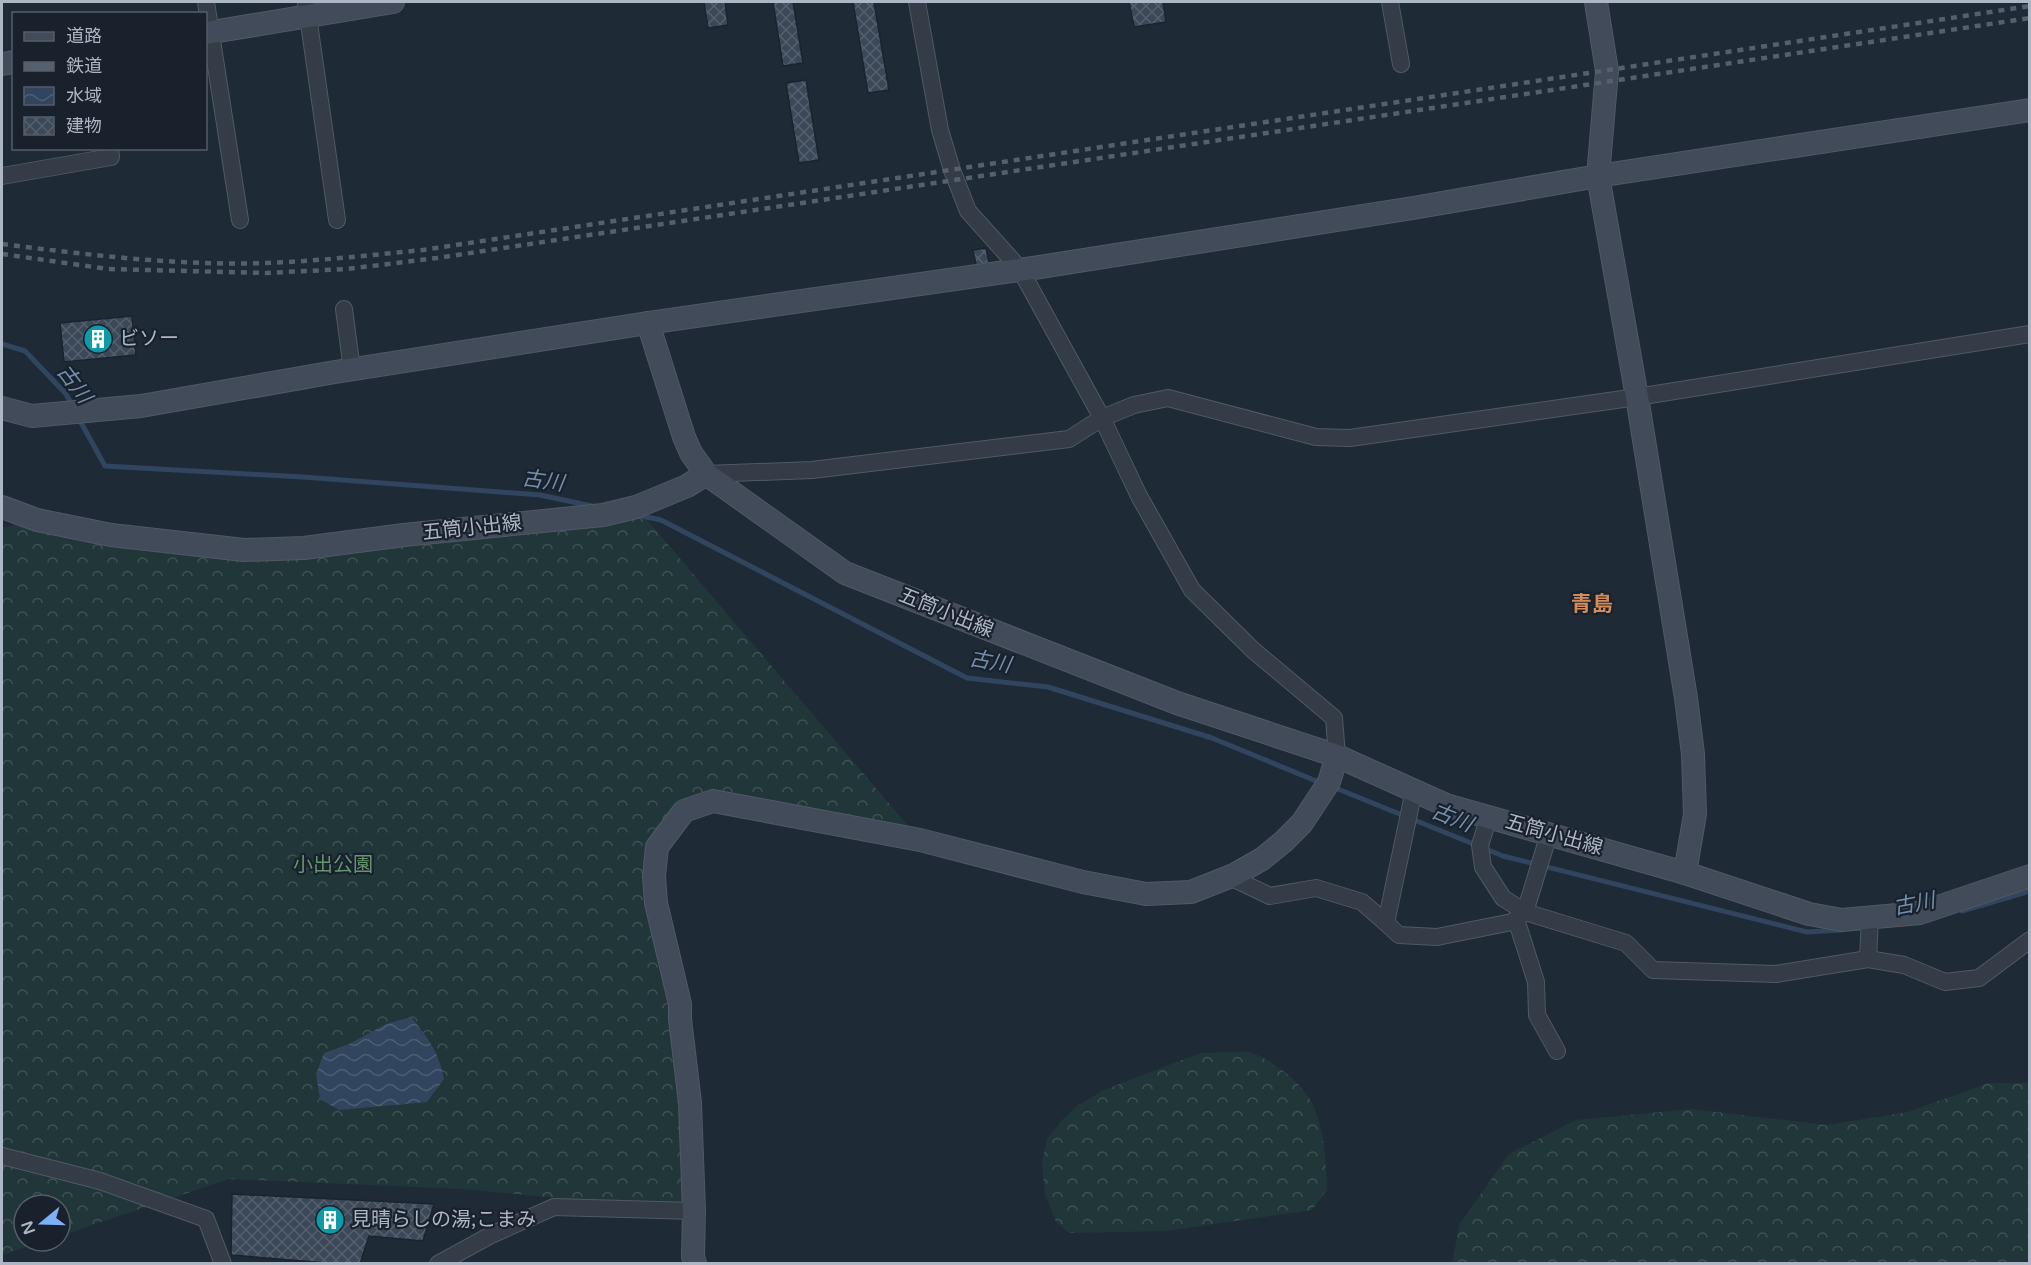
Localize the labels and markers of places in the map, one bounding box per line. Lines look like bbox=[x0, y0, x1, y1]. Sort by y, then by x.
building icon: ビソー bbox=[82, 323, 114, 355]
place label: ビソー bbox=[119, 327, 179, 351]
building icon: 見晴らしの湯;こまみ bbox=[314, 1204, 346, 1236]
place label: 見晴らしの湯;こまみ bbox=[351, 1208, 536, 1232]

